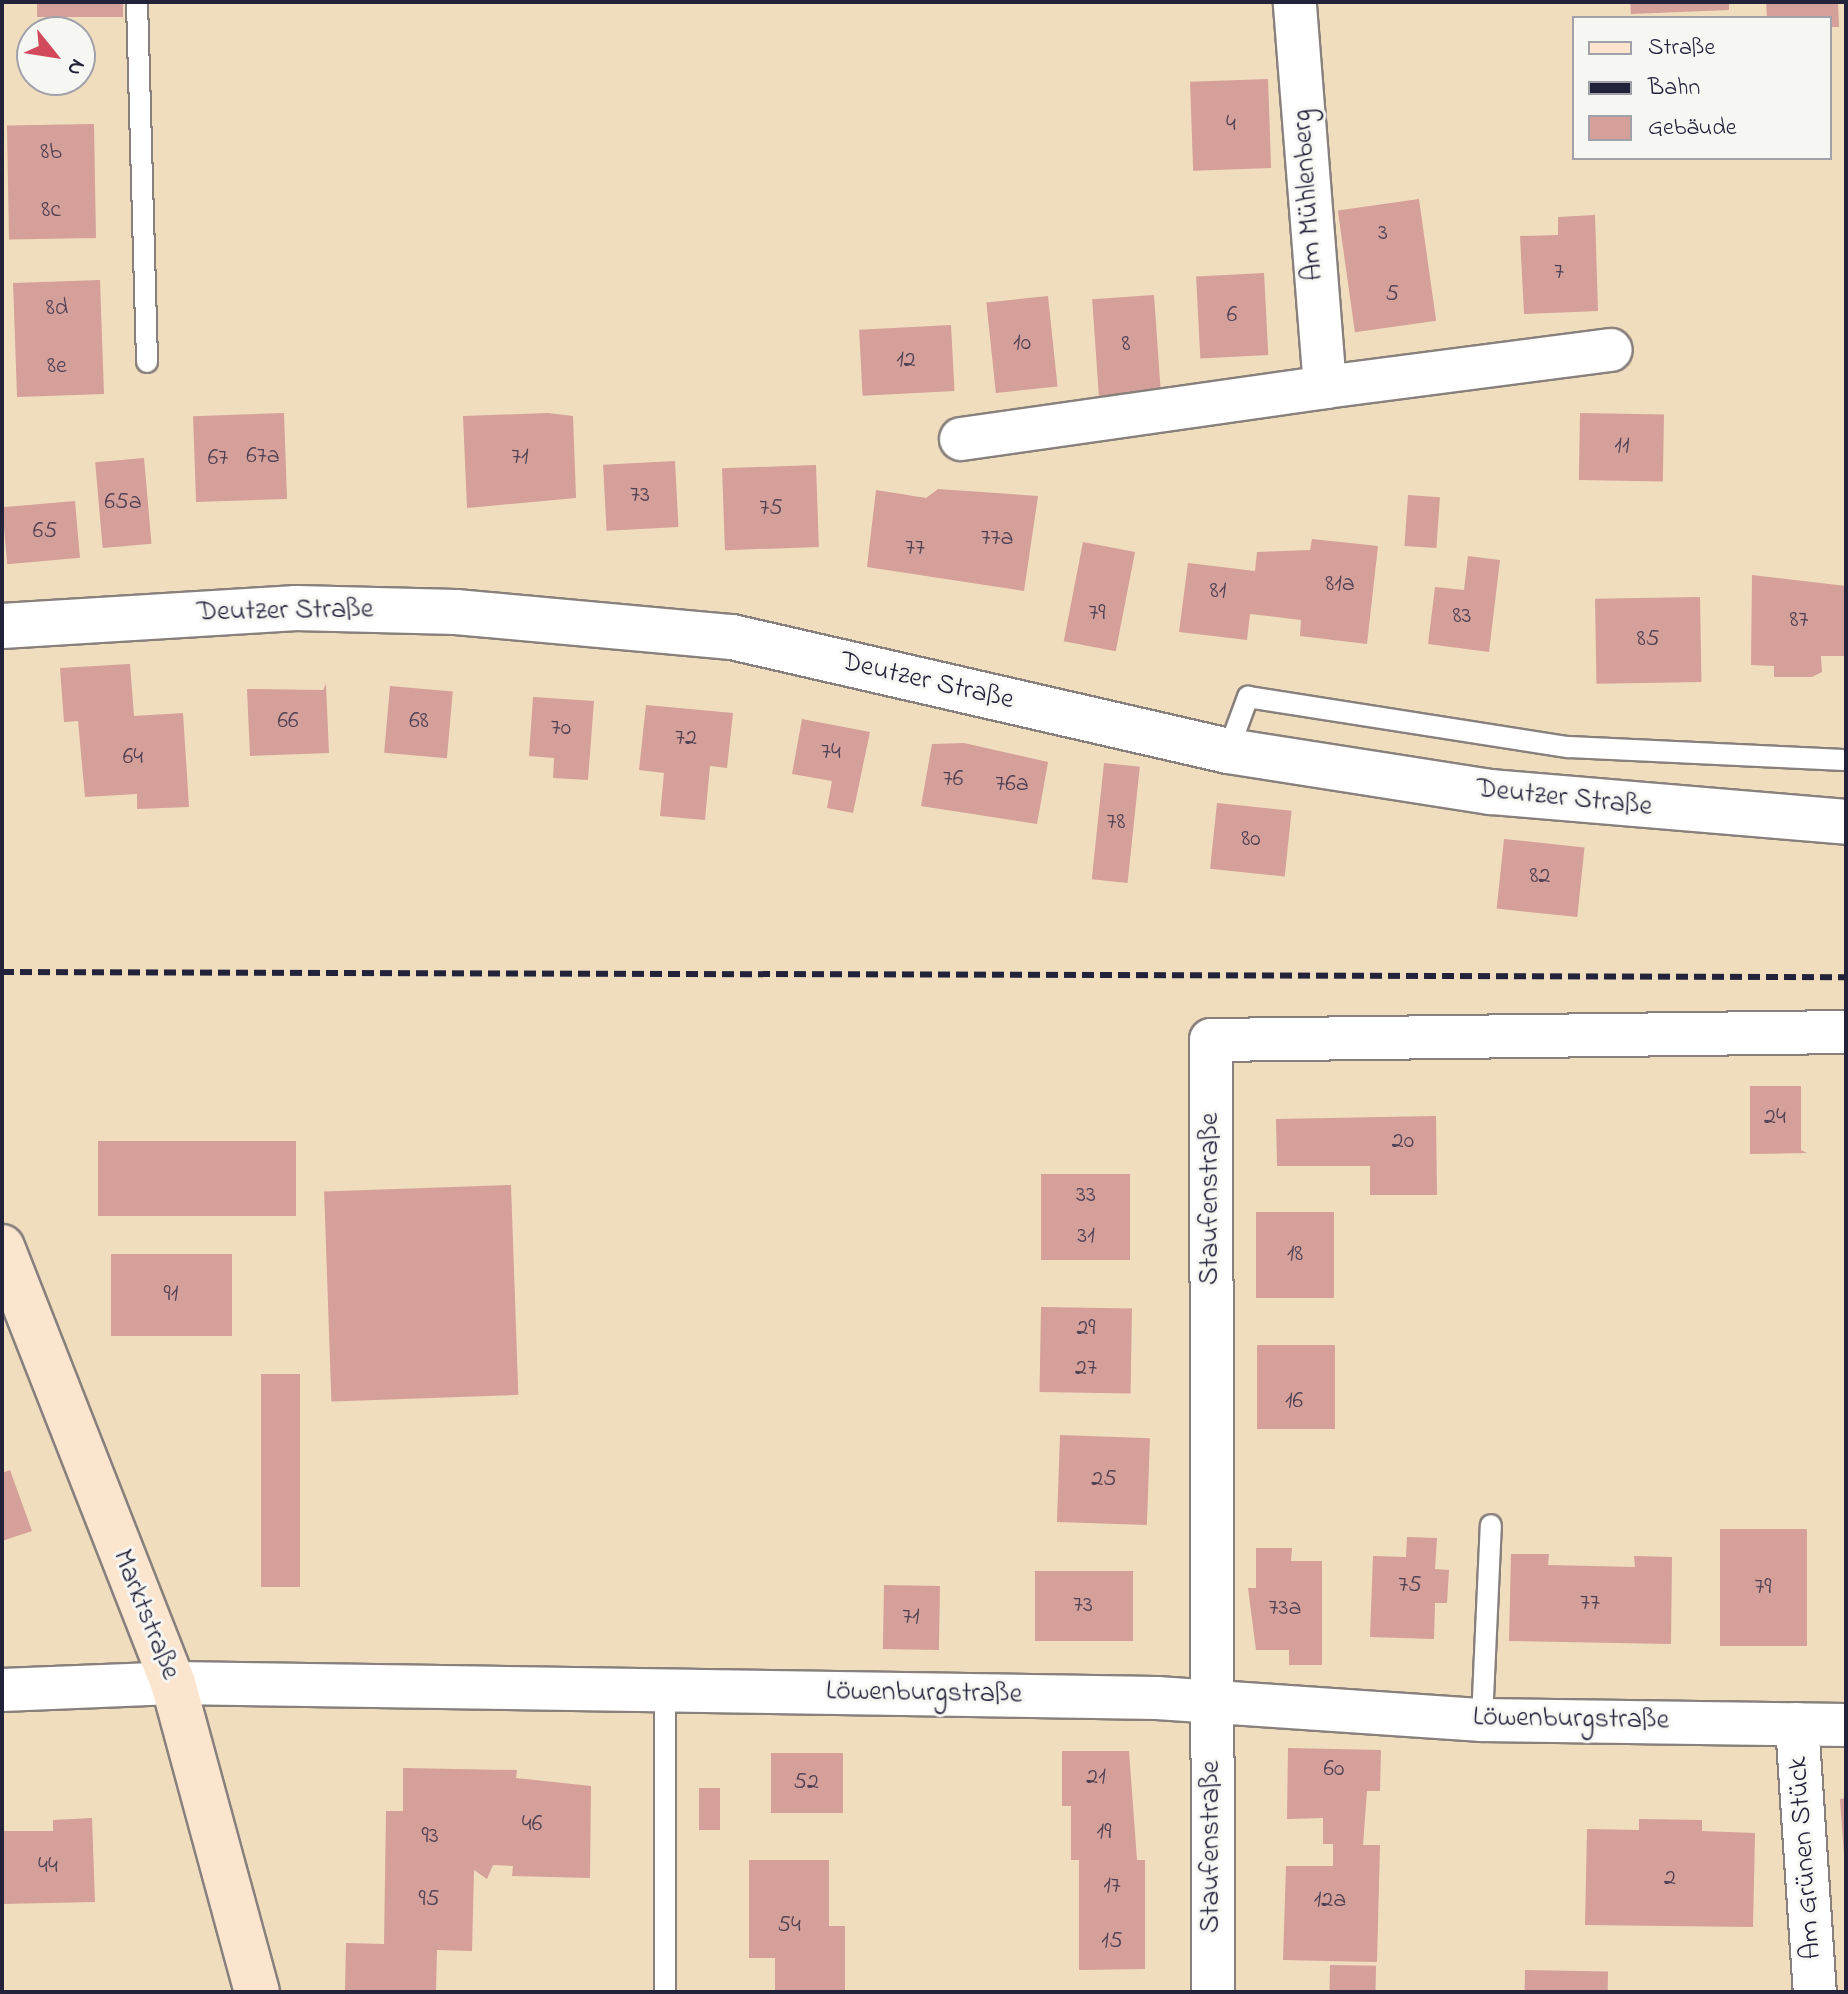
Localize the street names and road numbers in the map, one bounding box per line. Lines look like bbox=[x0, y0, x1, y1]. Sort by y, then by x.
street label: Am Mühlenberg bbox=[1286, 108, 1332, 282]
street label: Deutzer Straße bbox=[196, 594, 374, 630]
street label: Deutzer Straße bbox=[837, 646, 1017, 718]
street label: Deutzer Straße bbox=[1474, 773, 1654, 825]
street label: Staufenstraße bbox=[1194, 1113, 1228, 1285]
street label: Marktstraße bbox=[104, 1545, 186, 1685]
street label: Löwenburgstraße bbox=[826, 1675, 1022, 1713]
street label: Löwenburgstraße bbox=[1473, 1701, 1669, 1739]
street label: Am Grünen Stück bbox=[1782, 1755, 1830, 1961]
street label: Staufenstraße bbox=[1195, 1761, 1229, 1933]

